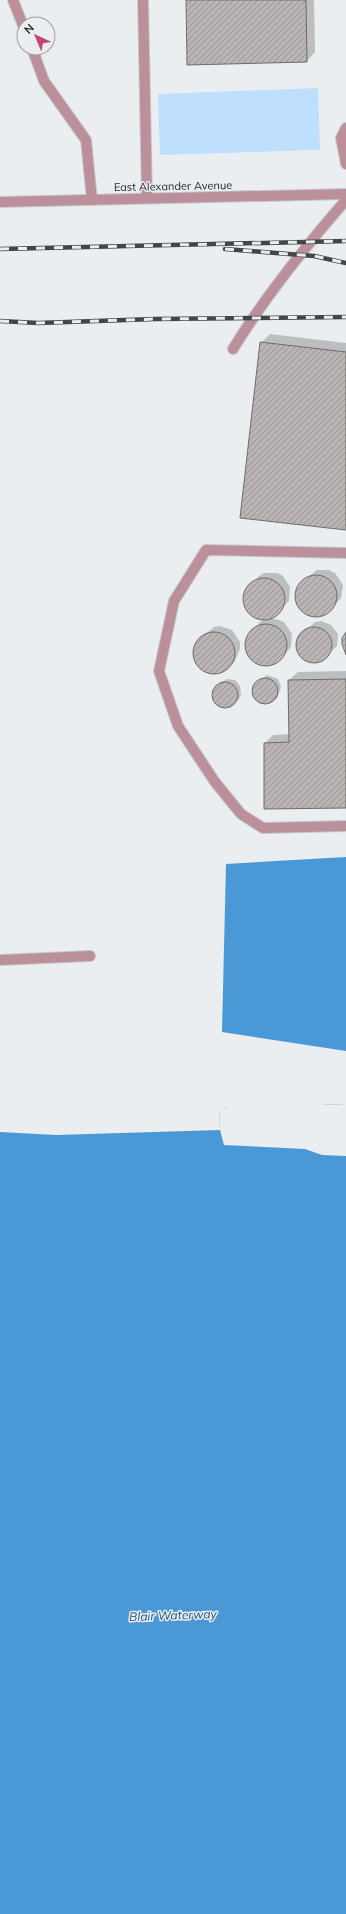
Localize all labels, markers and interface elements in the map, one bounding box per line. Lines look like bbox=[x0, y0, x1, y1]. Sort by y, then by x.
north arrow bbox=[16, 16, 56, 56]
text: N bbox=[21, 21, 37, 37]
street label: East Alexander Avenue bbox=[114, 178, 232, 194]
water label: Blair Waterway bbox=[129, 1606, 218, 1624]

